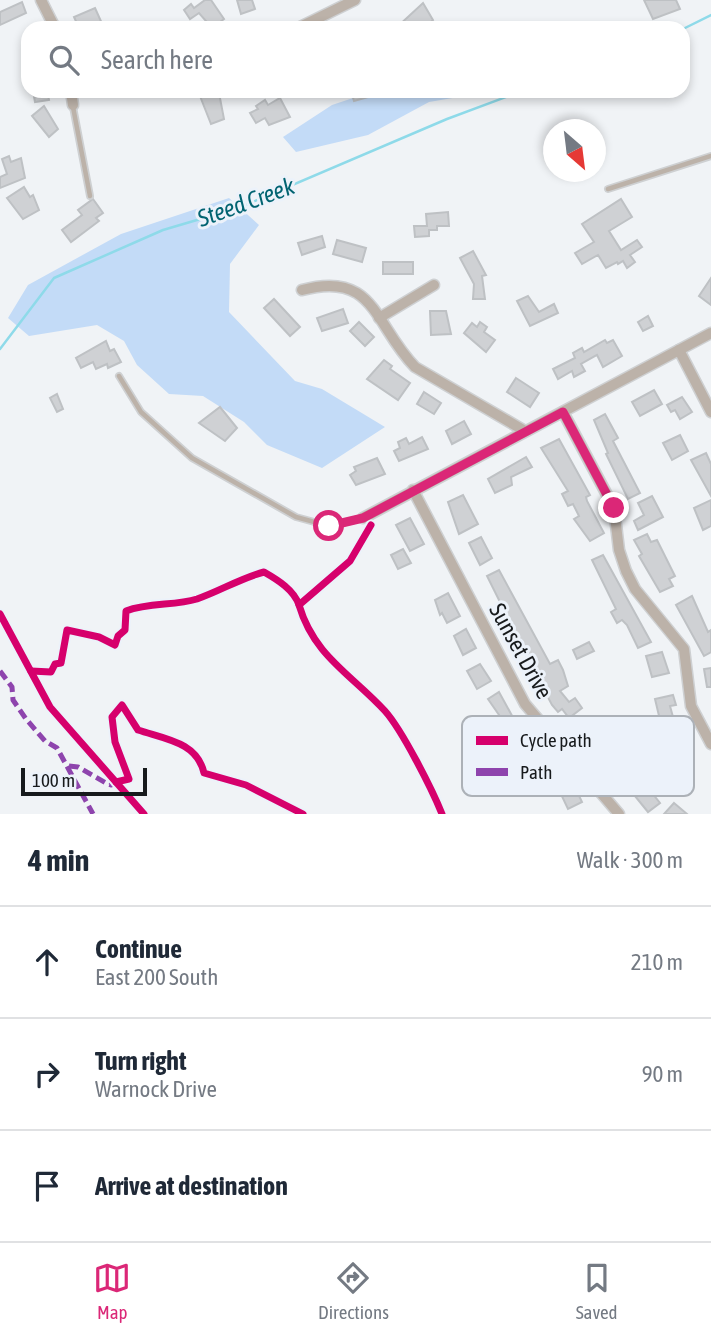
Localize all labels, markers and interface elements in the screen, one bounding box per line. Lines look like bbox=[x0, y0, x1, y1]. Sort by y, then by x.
search box bbox=[21, 21, 690, 98]
icon: search bbox=[45, 41, 83, 79]
text: Search here bbox=[101, 45, 213, 75]
north arrow bbox=[543, 119, 606, 182]
water label: Steed Creek bbox=[193, 172, 299, 232]
route end bbox=[598, 492, 629, 523]
route start bbox=[313, 510, 344, 541]
street label: Sunset Drive bbox=[484, 599, 558, 703]
legend bbox=[462, 716, 694, 796]
text: Cycle path bbox=[520, 729, 592, 751]
text: Path bbox=[520, 761, 552, 783]
scale bar bbox=[21, 765, 147, 797]
text: 100 m bbox=[32, 769, 75, 791]
text: 4 min bbox=[28, 843, 89, 877]
text: Walk · 300 m bbox=[577, 847, 683, 873]
text: Continue bbox=[95, 934, 182, 964]
icon: ahead bbox=[28, 943, 66, 981]
text: 210 m bbox=[631, 949, 683, 975]
text: East 200 South bbox=[95, 964, 218, 990]
text: Turn right bbox=[95, 1046, 186, 1076]
icon: right bbox=[28, 1055, 66, 1093]
text: 90 m bbox=[642, 1061, 683, 1087]
text: Warnock Drive bbox=[95, 1076, 217, 1102]
icon: arrive bbox=[28, 1167, 66, 1205]
text: Arrive at destination bbox=[95, 1171, 288, 1201]
tab: Map bbox=[93, 1259, 131, 1323]
tab: Directions bbox=[318, 1259, 389, 1323]
tab: Saved bbox=[576, 1259, 618, 1323]

